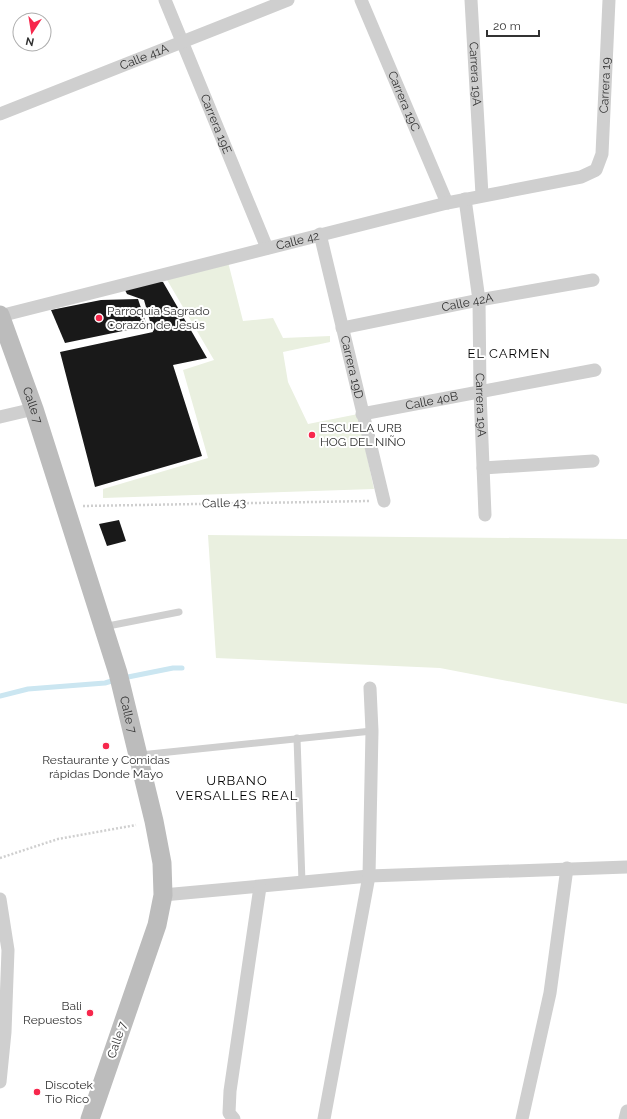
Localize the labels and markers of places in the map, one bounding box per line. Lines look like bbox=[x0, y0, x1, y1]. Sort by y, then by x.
place label: Parroquía Sagrado Corazón de Jesús bbox=[107, 304, 210, 332]
marker: Parroquía Sagrado Corazón de Jesús bbox=[94, 313, 104, 323]
place label: ESCUELA URB HOG DEL NIÑO bbox=[320, 421, 406, 449]
marker: ESCUELA URB HOG DEL NIÑO bbox=[307, 430, 317, 440]
marker: Restaurante y Comidas rápidas Donde Mayo bbox=[101, 741, 111, 751]
place label: Restaurante y Comidas rápidas Donde Mayo bbox=[42, 753, 170, 781]
place label: Bali Repuestos bbox=[23, 999, 82, 1027]
marker: Bali Repuestos bbox=[85, 1008, 95, 1018]
place label: Discotek Tio Rico bbox=[45, 1078, 94, 1106]
marker: Discotek Tio Rico bbox=[32, 1087, 42, 1097]

